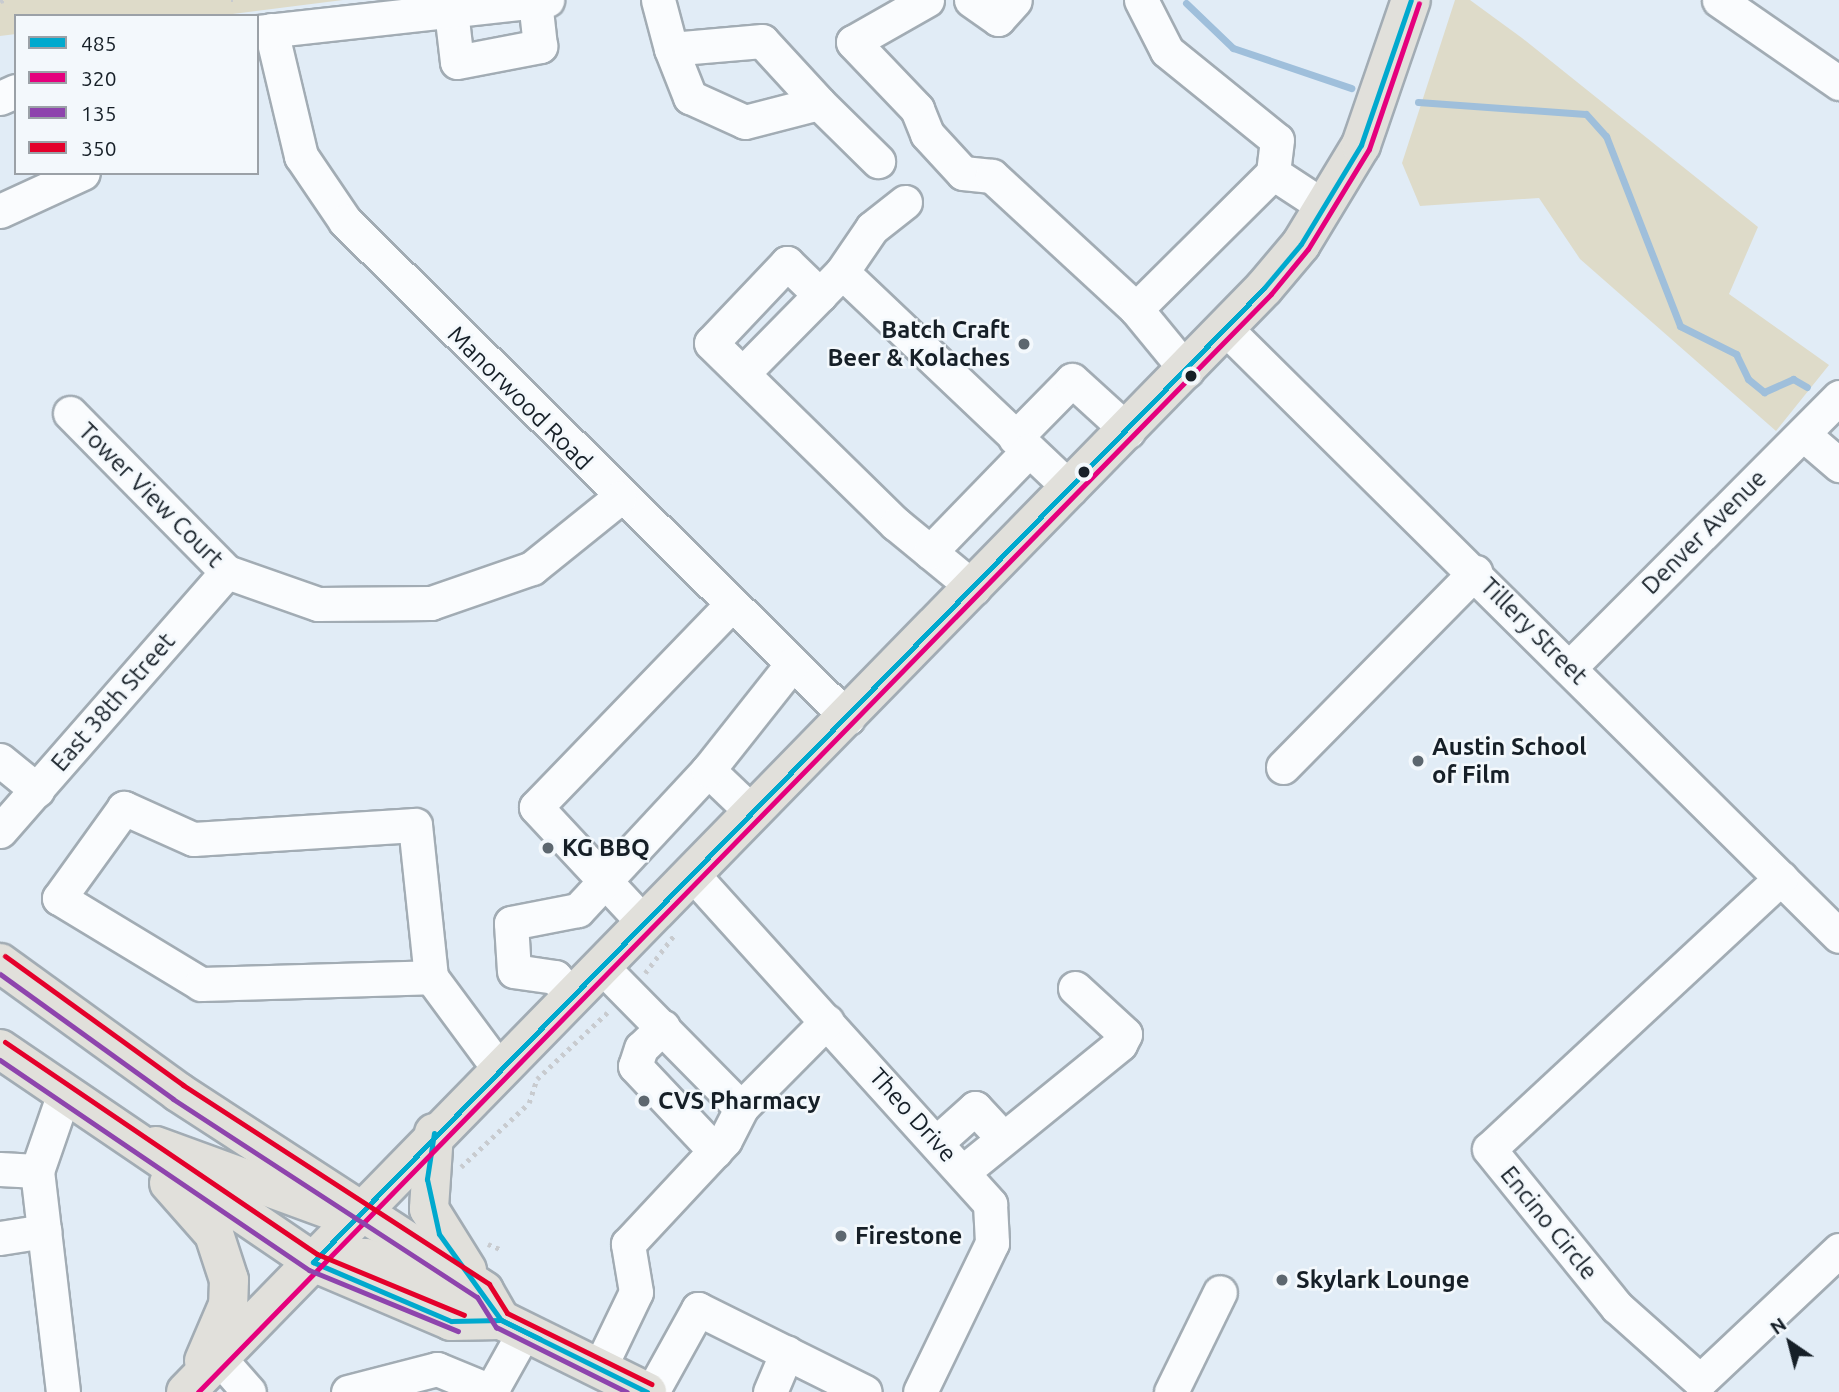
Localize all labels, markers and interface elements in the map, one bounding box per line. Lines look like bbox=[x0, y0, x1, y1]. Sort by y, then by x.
legend bbox=[14, 14, 259, 175]
text: 485 bbox=[81, 31, 117, 55]
text: 320 bbox=[81, 66, 117, 90]
text: 135 bbox=[81, 101, 117, 125]
text: 350 bbox=[81, 136, 117, 160]
place label: Batch Craft Beer & Kolaches bbox=[827, 316, 1010, 372]
street label: Manorwood Road bbox=[442, 320, 598, 476]
marker: Batch Craft Beer & Kolaches bbox=[1016, 336, 1032, 352]
unlabelled marker bbox=[1184, 369, 1198, 383]
street label: Tower View Court bbox=[73, 417, 229, 573]
street label: Denver Avenue bbox=[1636, 464, 1772, 600]
unlabelled marker bbox=[1077, 465, 1091, 479]
street label: Tillery Street bbox=[1475, 572, 1593, 690]
street label: East 38th Street bbox=[45, 627, 181, 777]
place label: Austin School of Film bbox=[1432, 733, 1587, 789]
marker: Austin School of Film bbox=[1410, 753, 1426, 769]
place label: KG BBQ bbox=[562, 834, 650, 862]
marker: KG BBQ bbox=[540, 840, 556, 856]
street label: Theo Drive bbox=[863, 1062, 963, 1168]
place label: CVS Pharmacy bbox=[658, 1087, 821, 1115]
marker: CVS Pharmacy bbox=[636, 1093, 652, 1109]
street label: Encino Circle bbox=[1494, 1160, 1604, 1286]
place label: Firestone bbox=[855, 1222, 962, 1250]
marker: Firestone bbox=[833, 1228, 849, 1244]
place label: Skylark Lounge bbox=[1296, 1266, 1470, 1294]
marker: Skylark Lounge bbox=[1274, 1272, 1290, 1288]
north arrow bbox=[1755, 1308, 1825, 1378]
text: N bbox=[1766, 1313, 1790, 1339]

